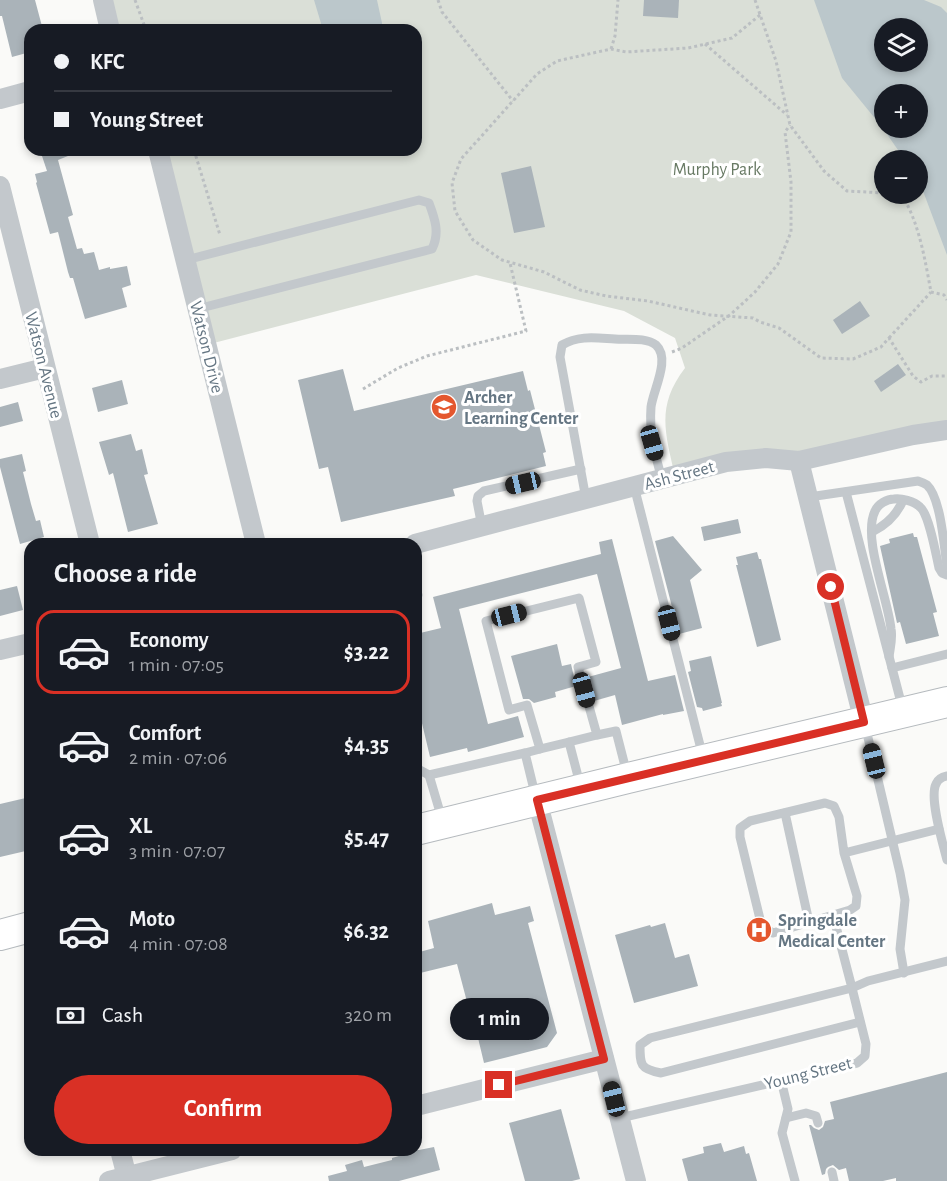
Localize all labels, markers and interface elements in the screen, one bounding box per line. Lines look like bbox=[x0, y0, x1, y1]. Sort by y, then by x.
map controls bbox=[874, 18, 928, 204]
button: layers bbox=[874, 18, 928, 72]
text: KFC bbox=[90, 51, 124, 73]
button: + bbox=[874, 84, 928, 138]
text: Young Street bbox=[90, 109, 203, 131]
button: − bbox=[874, 150, 928, 204]
park label: Murphy Park bbox=[673, 161, 762, 179]
street label: Watson Drive bbox=[186, 299, 226, 395]
street label: Watson Avenue bbox=[21, 310, 65, 420]
place label: Archer Learning Center bbox=[464, 389, 579, 428]
school or university icon: Archer Learning Center bbox=[429, 392, 459, 422]
car bbox=[638, 423, 666, 463]
street label: Ash Street bbox=[642, 458, 716, 494]
car bbox=[503, 470, 543, 496]
text: Choose a ride bbox=[54, 560, 197, 587]
route start bbox=[817, 573, 844, 600]
car bbox=[489, 602, 529, 628]
car bbox=[656, 603, 682, 643]
icon: car bbox=[57, 625, 111, 679]
text: Economy bbox=[129, 629, 209, 651]
text: $3.22 bbox=[344, 641, 389, 663]
text: 1 min · 07:05 bbox=[129, 655, 224, 675]
car bbox=[571, 670, 597, 710]
icon: car bbox=[57, 718, 111, 772]
text: Comfort bbox=[129, 722, 201, 744]
text: $4.35 bbox=[344, 734, 389, 756]
car bbox=[861, 741, 887, 781]
text: 2 min · 07:06 bbox=[129, 748, 227, 768]
icon: car bbox=[57, 811, 111, 865]
text: XL bbox=[129, 815, 152, 837]
text: $5.47 bbox=[344, 827, 389, 849]
text: 3 min · 07:07 bbox=[129, 841, 225, 861]
icon: car bbox=[57, 904, 111, 958]
text: Moto bbox=[129, 908, 175, 930]
place label: Springdale Medical Center bbox=[778, 912, 886, 951]
hospital icon: Springdale Medical Center bbox=[744, 915, 774, 945]
text: $6.32 bbox=[344, 920, 389, 942]
text: 4 min · 07:08 bbox=[129, 934, 228, 954]
callout: 1 min bbox=[450, 998, 548, 1040]
icon: cash bbox=[54, 999, 87, 1032]
text: Cash bbox=[102, 1004, 143, 1026]
text: 320 m bbox=[345, 1005, 392, 1025]
text: 1 min bbox=[478, 1009, 521, 1029]
street label: Young Street bbox=[763, 1054, 854, 1094]
route end bbox=[485, 1071, 512, 1098]
button: Confirm bbox=[54, 1075, 392, 1144]
car bbox=[601, 1079, 627, 1119]

